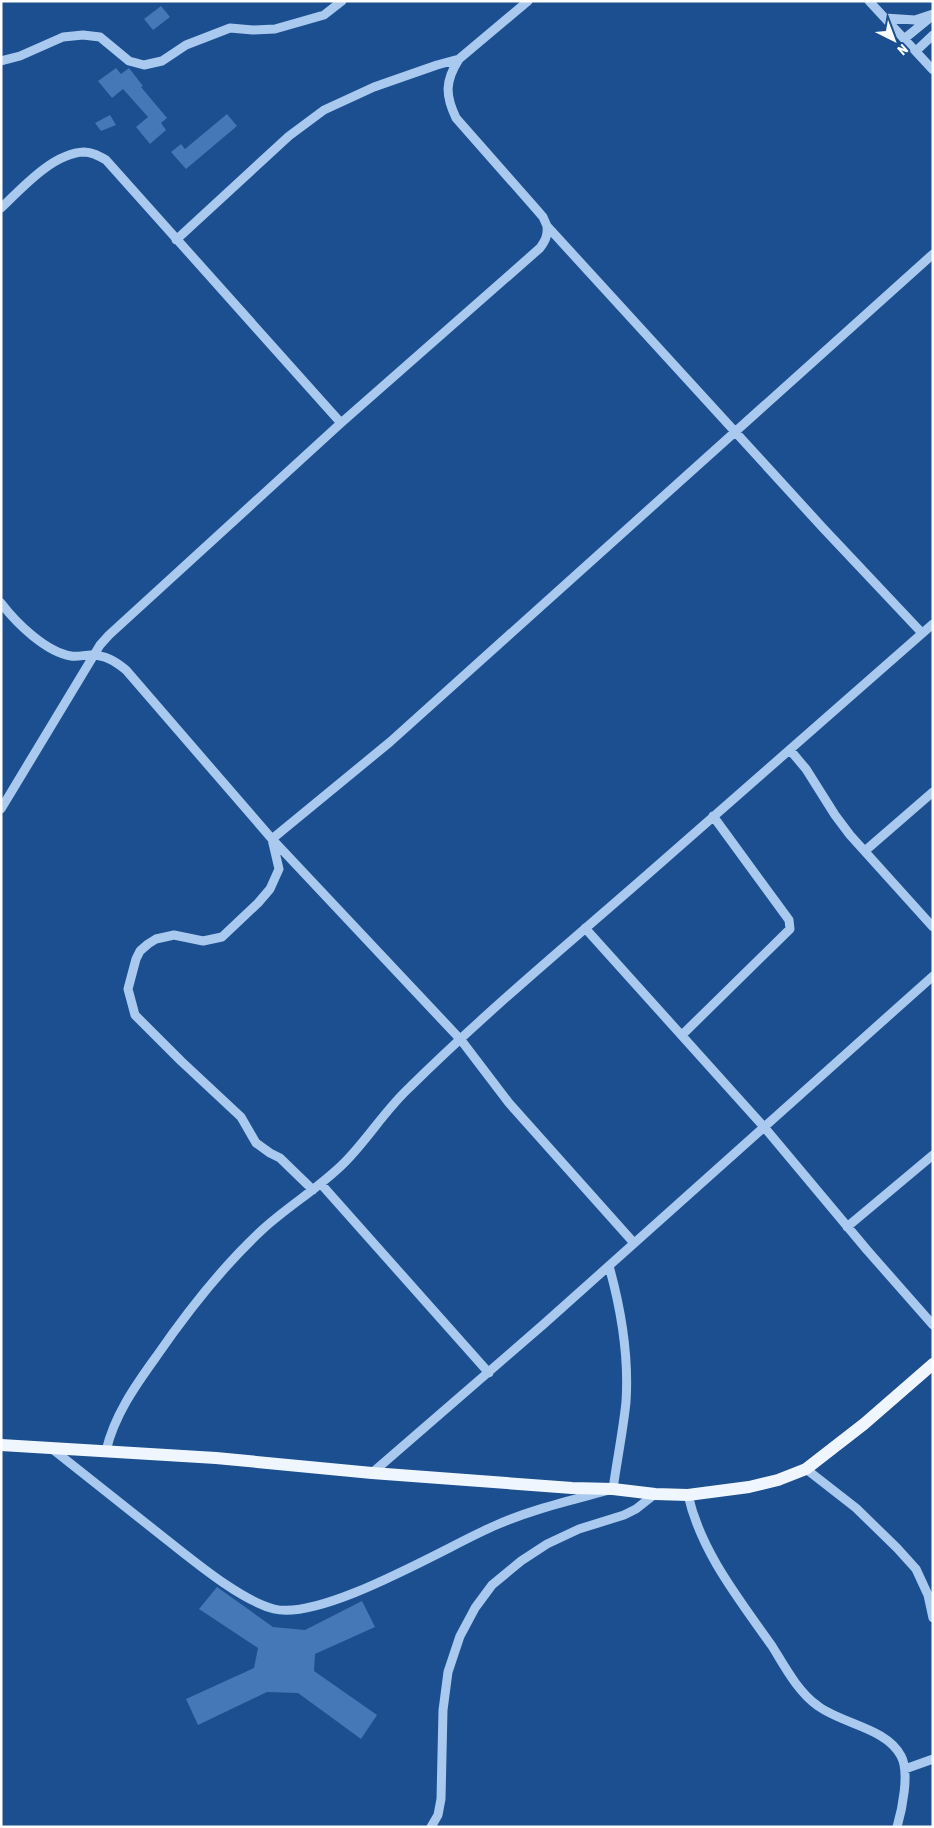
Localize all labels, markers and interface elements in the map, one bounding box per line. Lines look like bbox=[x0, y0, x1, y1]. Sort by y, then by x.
north arrow bbox=[869, 15, 919, 65]
text: N bbox=[894, 41, 911, 58]

